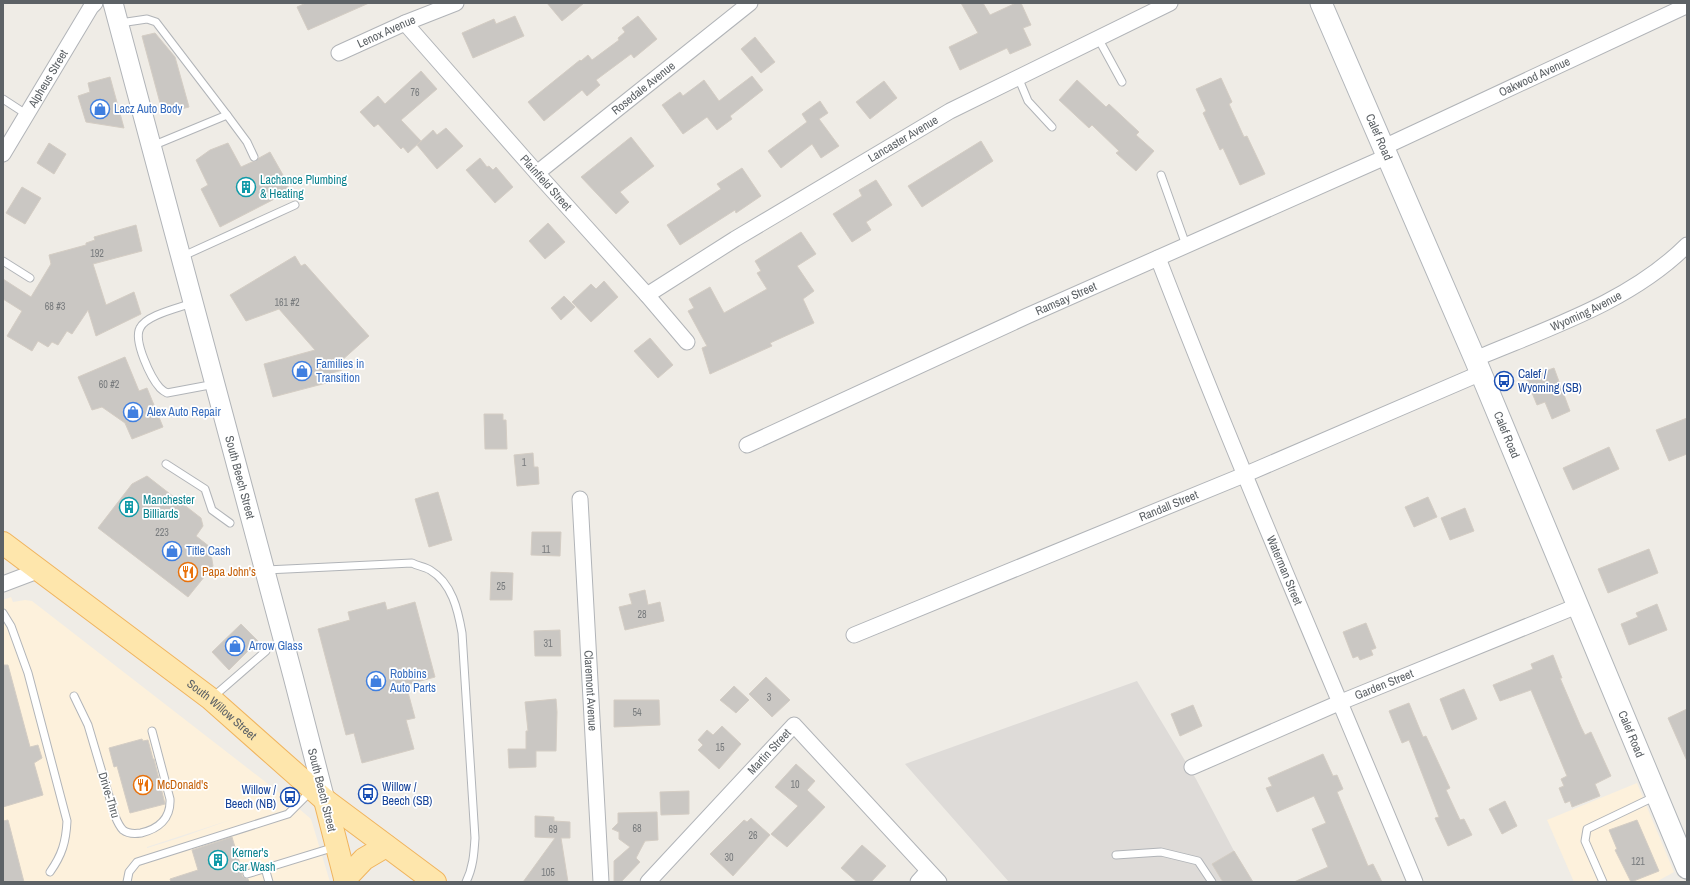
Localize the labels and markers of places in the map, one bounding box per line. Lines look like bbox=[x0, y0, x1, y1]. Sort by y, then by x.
shop icon: Lacz Auto Body bbox=[89, 98, 111, 120]
place label: Lacz Auto Body bbox=[114, 101, 182, 117]
place label: Lachance Plumbing & Heating bbox=[260, 172, 348, 202]
building icon: Lachance Plumbing & Heating bbox=[235, 176, 257, 198]
place label: Families in Transition bbox=[316, 356, 364, 386]
shop icon: Families in Transition bbox=[291, 360, 313, 382]
place label: Calef / Wyoming (SB) bbox=[1518, 366, 1582, 396]
bus stop icon: Calef / Wyoming (SB) bbox=[1493, 370, 1515, 392]
shop icon: Alex Auto Repair bbox=[122, 401, 144, 423]
place label: Alex Auto Repair bbox=[146, 404, 222, 420]
place label: Manchester Billiards bbox=[143, 492, 195, 522]
building icon: Manchester Billiards bbox=[118, 496, 140, 518]
shop icon: Title Cash bbox=[161, 540, 183, 562]
place label: Title Cash bbox=[186, 543, 231, 559]
restaurant icon: Papa John's bbox=[177, 561, 199, 583]
place label: Papa John's bbox=[202, 564, 256, 580]
shop icon: Arrow Glass bbox=[224, 635, 246, 657]
place label: Arrow Glass bbox=[248, 638, 303, 654]
place label: Robbins Auto Parts bbox=[389, 666, 436, 696]
shop icon: Robbins Auto Parts bbox=[365, 670, 387, 692]
restaurant icon: McDonald's bbox=[132, 774, 154, 796]
place label: McDonald's bbox=[157, 777, 208, 793]
place label: Willow / Beech (SB) bbox=[382, 779, 432, 809]
place label: Willow / Beech (NB) bbox=[225, 782, 276, 812]
bus stop icon: Willow / Beech (SB) bbox=[357, 783, 379, 805]
bus stop icon: Willow / Beech (NB) bbox=[279, 786, 301, 808]
place label: Kerner's Car Wash bbox=[232, 845, 275, 875]
building icon: Kerner's Car Wash bbox=[207, 849, 229, 871]

